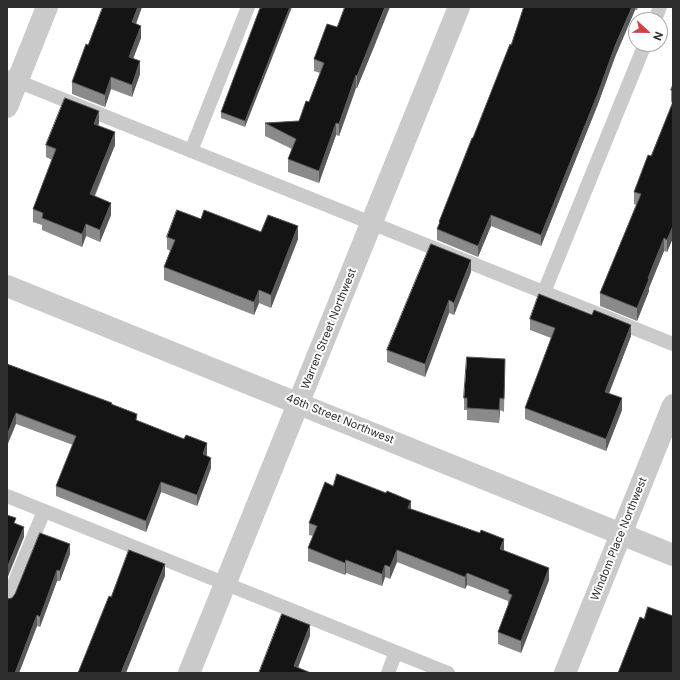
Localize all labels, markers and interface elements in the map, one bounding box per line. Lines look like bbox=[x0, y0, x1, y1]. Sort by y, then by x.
north arrow bbox=[628, 12, 668, 52]
text: N bbox=[650, 30, 666, 43]
street label: Warren Street Northwest bbox=[299, 267, 359, 391]
street label: 46th Street Northwest bbox=[284, 391, 396, 447]
street label: Windom Place Northwest bbox=[588, 476, 650, 602]

